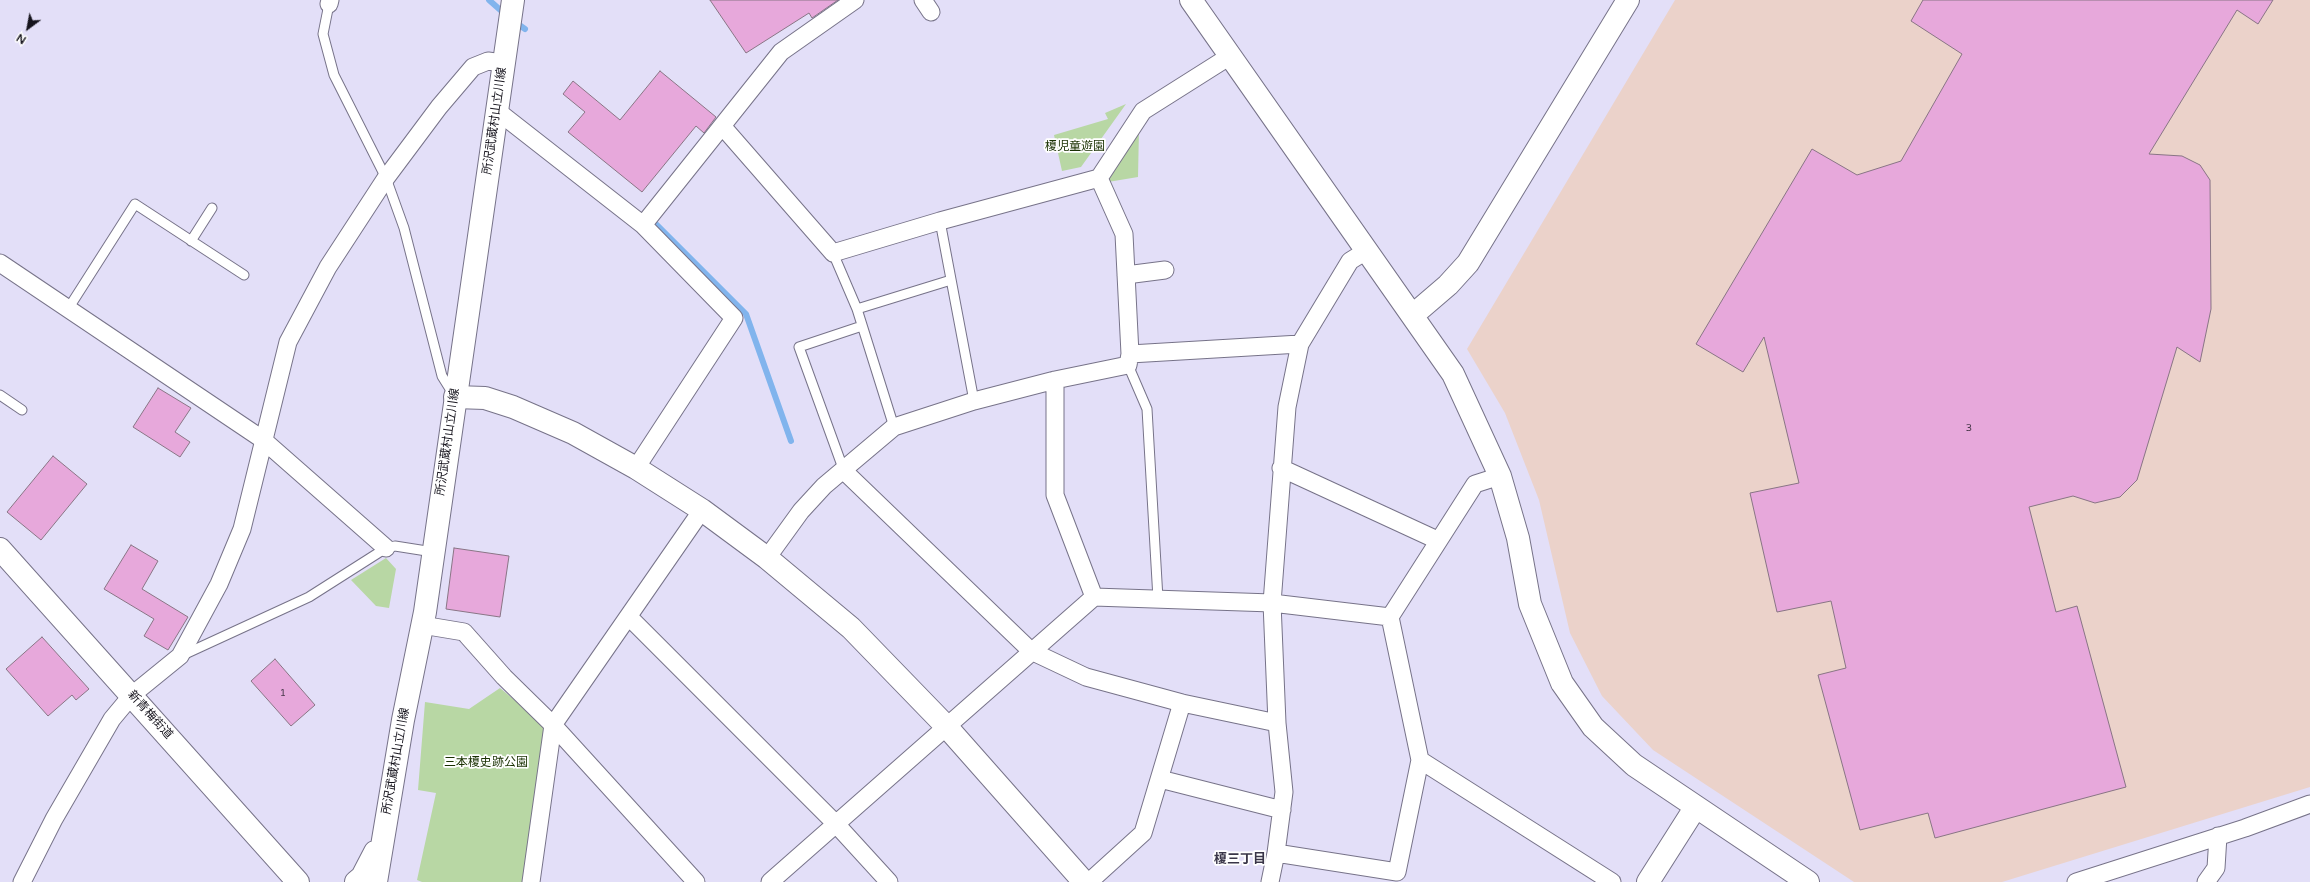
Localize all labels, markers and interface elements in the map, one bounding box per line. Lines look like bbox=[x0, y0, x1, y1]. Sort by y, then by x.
north arrow bbox=[8, 8, 48, 48]
text: N bbox=[14, 31, 29, 46]
street label: 所沢武蔵村山立川線 bbox=[480, 67, 510, 175]
park label: 榎児童遊園 bbox=[1045, 140, 1105, 154]
street label: 所沢武蔵村山立川線 bbox=[433, 388, 463, 496]
house number: 3 bbox=[1966, 422, 1972, 434]
house number: 1 bbox=[280, 687, 286, 699]
street label: 新青梅街道 bbox=[125, 688, 175, 742]
street label: 所沢武蔵村山立川線 bbox=[380, 707, 412, 815]
park label: 三本榎史跡公園 bbox=[444, 756, 528, 770]
district label: 榎三丁目 bbox=[1214, 852, 1266, 868]

